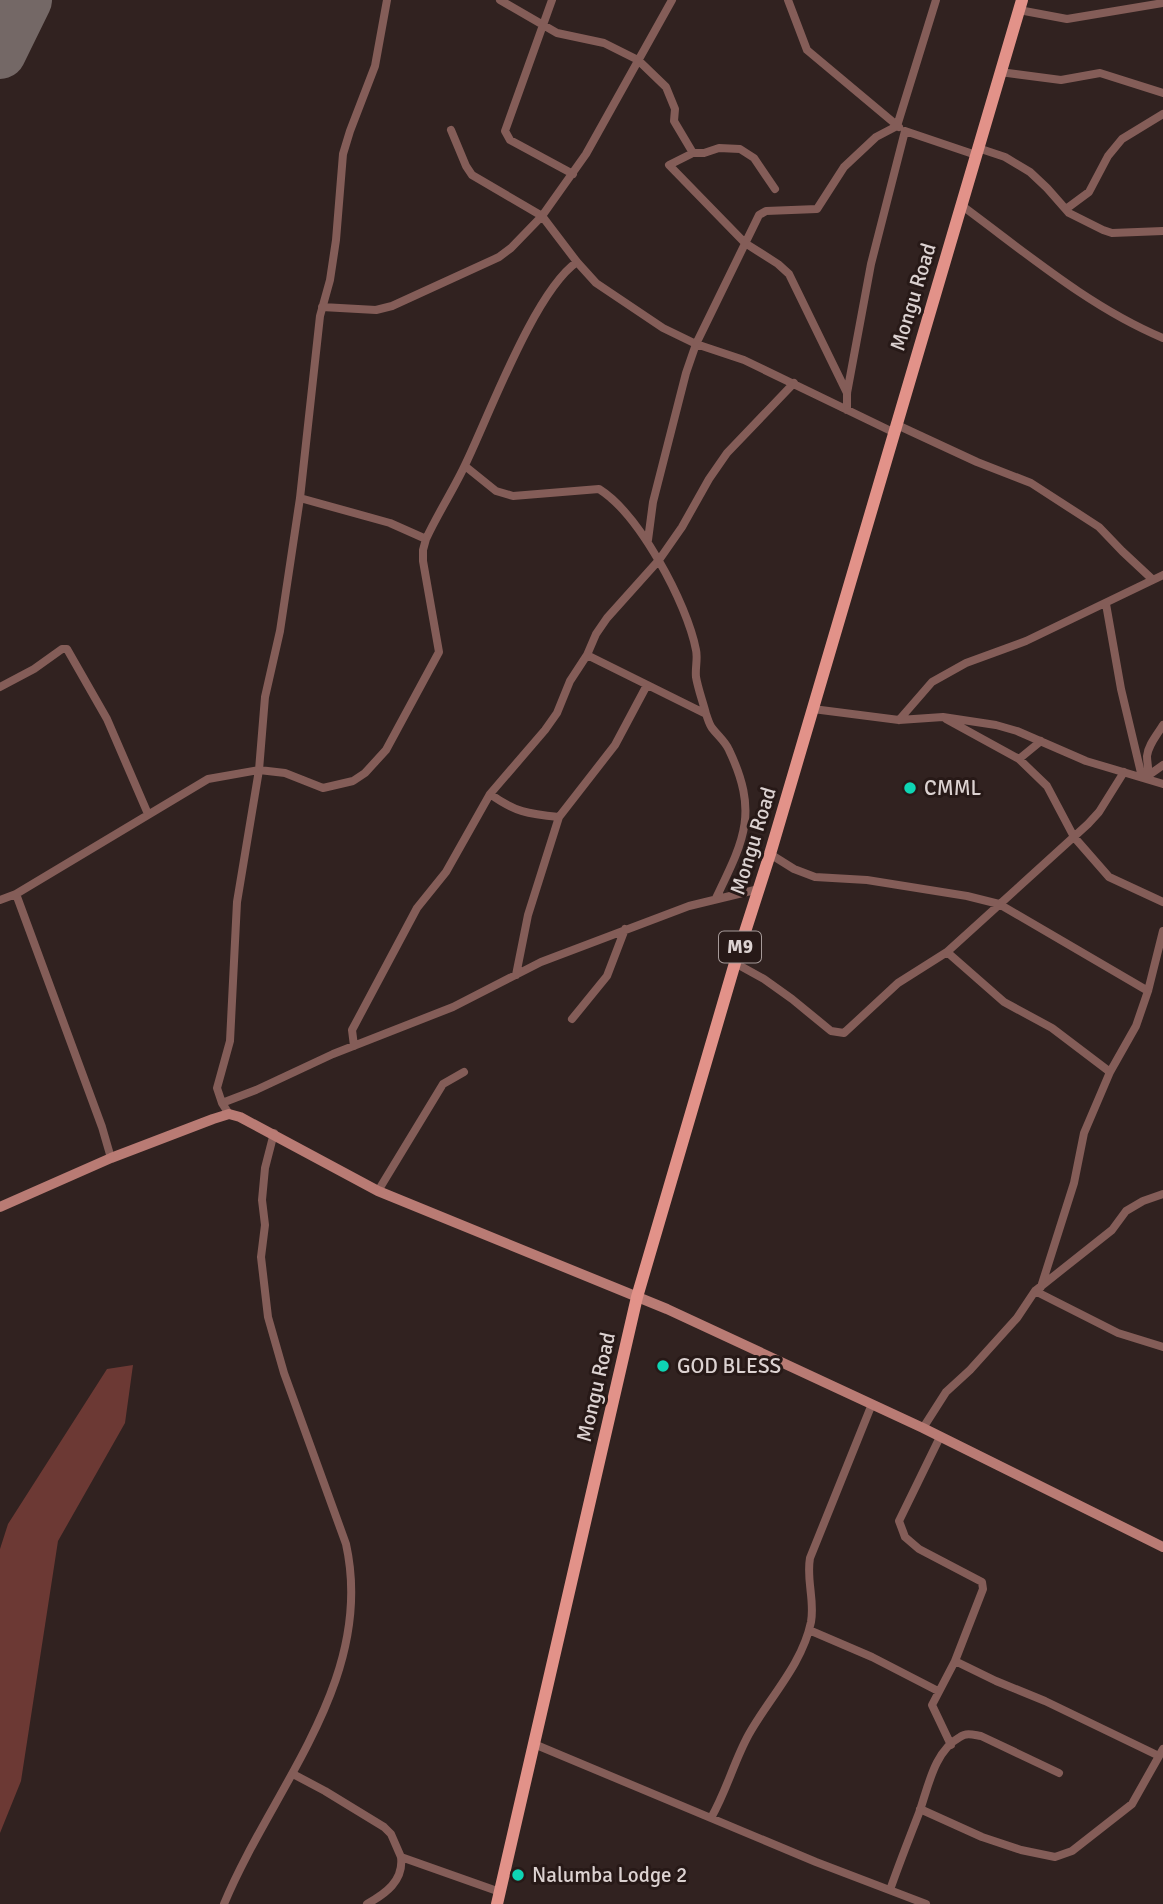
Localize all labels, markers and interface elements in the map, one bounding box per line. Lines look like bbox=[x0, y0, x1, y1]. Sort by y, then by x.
street label: Mongu Road bbox=[884, 240, 942, 354]
place label: CMML bbox=[924, 775, 982, 801]
marker: CMML bbox=[902, 780, 918, 796]
street label: Mongu Road bbox=[724, 784, 782, 898]
road number: M9 bbox=[719, 931, 761, 962]
street label: Mongu Road bbox=[571, 1330, 621, 1444]
place label: GOD BLESS bbox=[677, 1353, 781, 1379]
marker: GOD BLESS bbox=[655, 1358, 671, 1374]
place label: Nalumba Lodge 2 bbox=[532, 1862, 687, 1888]
marker: Nalumba Lodge 2 bbox=[510, 1867, 526, 1883]

